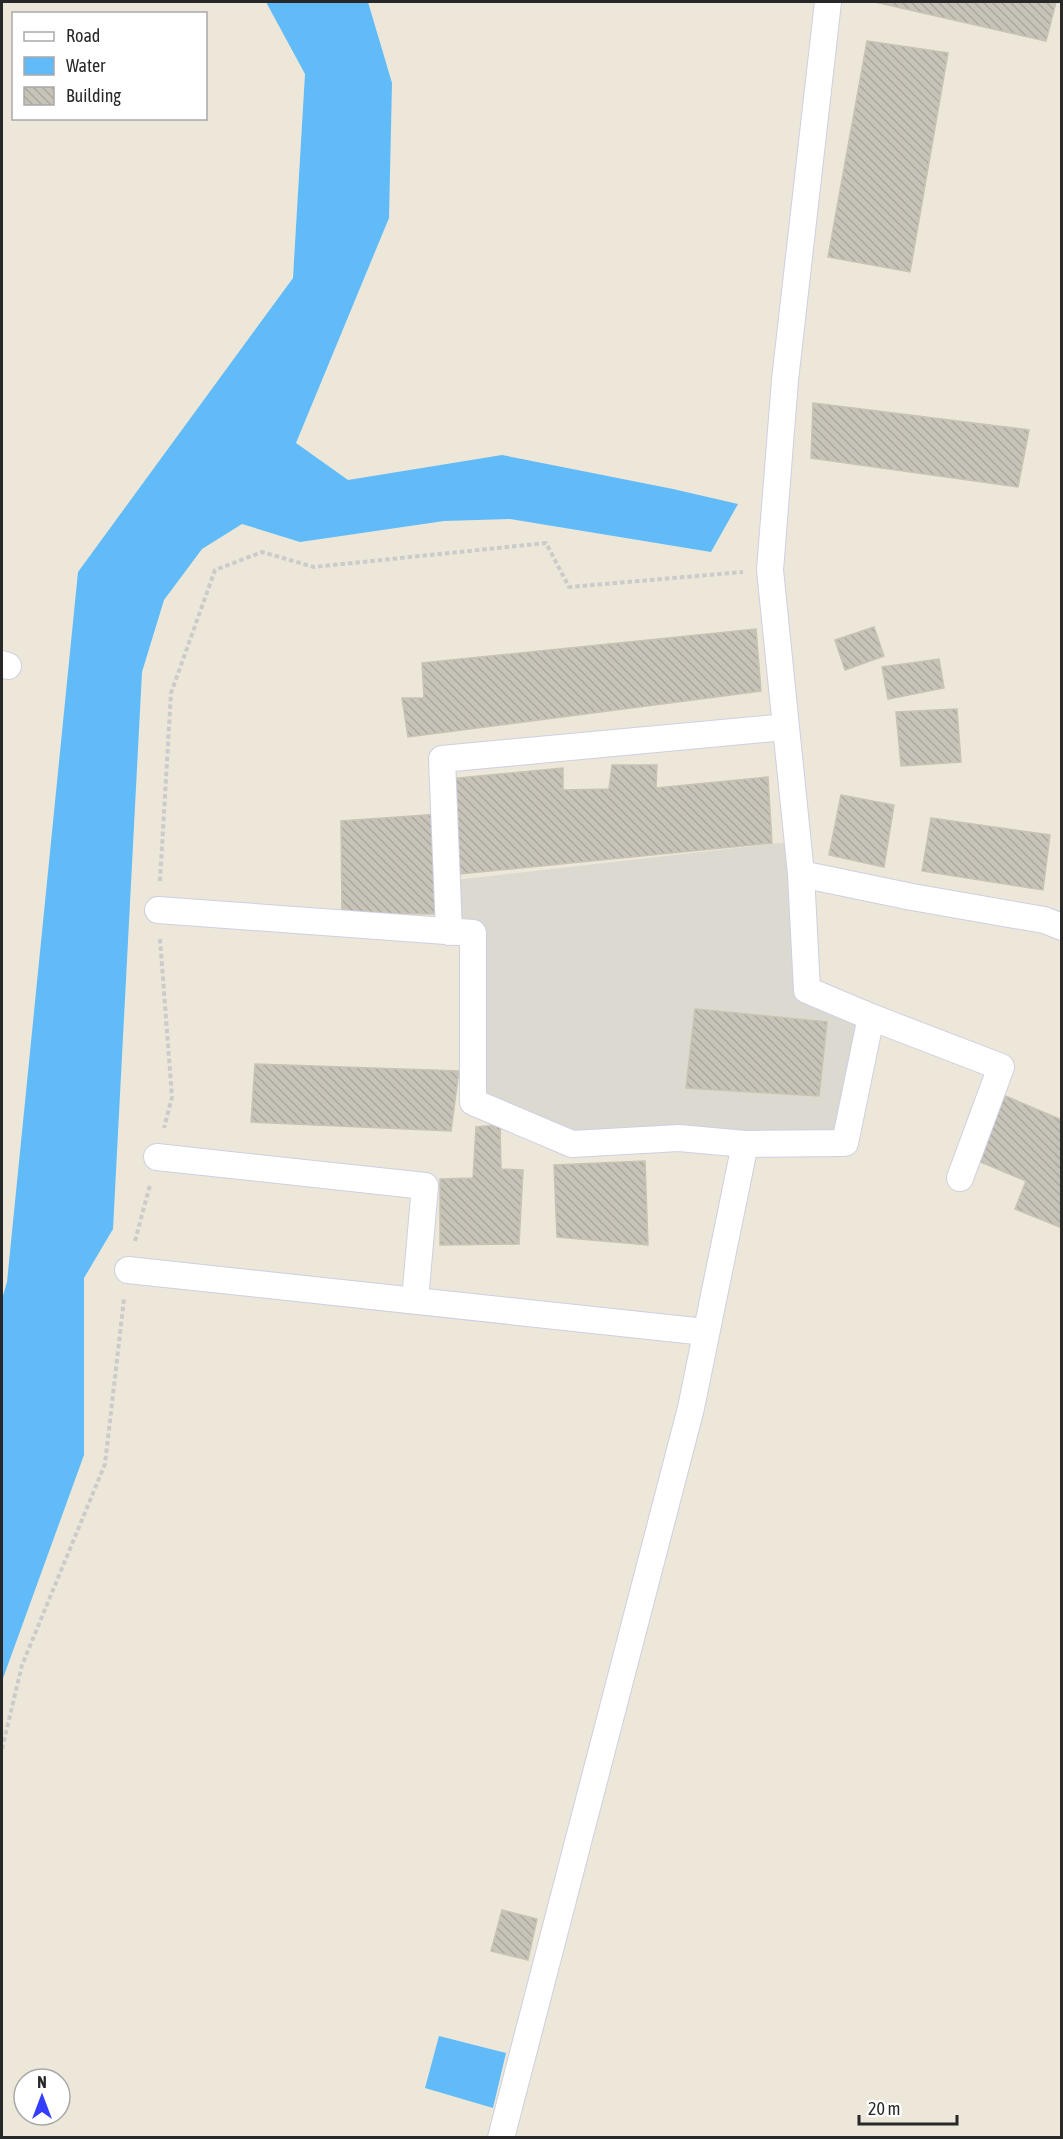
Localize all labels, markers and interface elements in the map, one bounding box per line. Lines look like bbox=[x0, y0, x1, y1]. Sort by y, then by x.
legend bbox=[12, 12, 207, 120]
text: Road bbox=[66, 25, 100, 46]
text: Water bbox=[66, 55, 106, 76]
text: Building bbox=[66, 85, 121, 106]
north arrow bbox=[12, 2067, 72, 2127]
text: N bbox=[37, 2073, 47, 2091]
scale bar bbox=[859, 2088, 956, 2126]
text: 20 m bbox=[868, 2098, 900, 2119]

